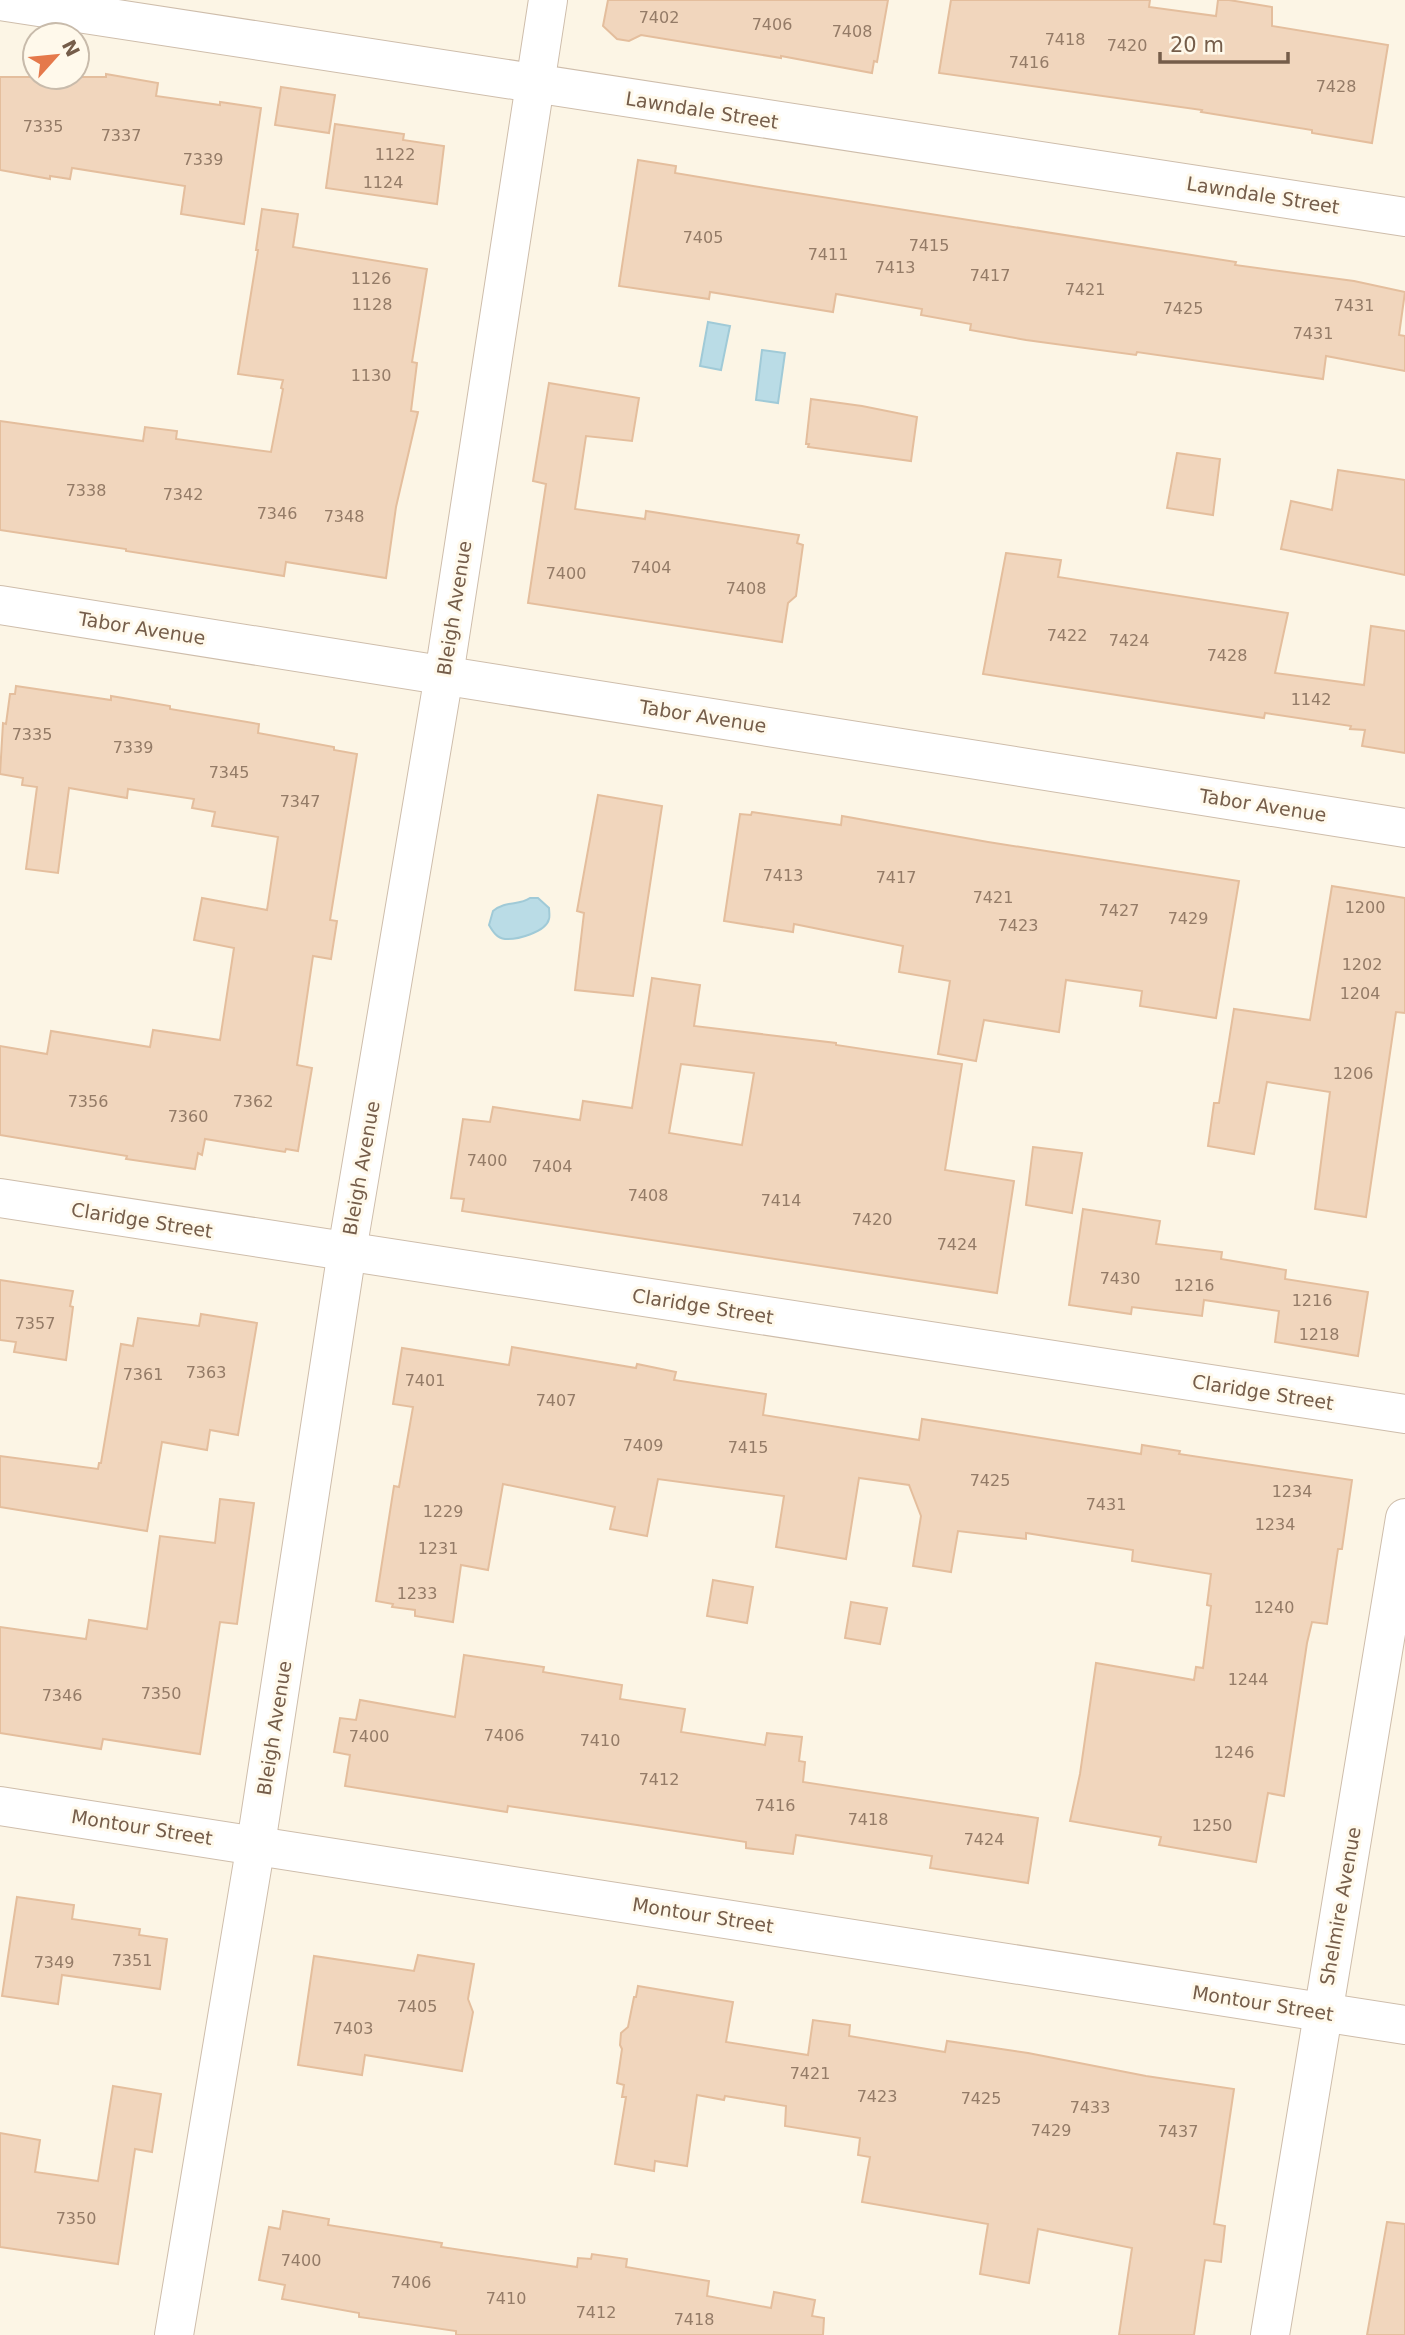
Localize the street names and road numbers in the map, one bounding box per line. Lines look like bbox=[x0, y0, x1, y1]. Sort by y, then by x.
street label: Lawndale Street bbox=[624, 87, 780, 133]
street label: Lawndale Street bbox=[1185, 172, 1341, 218]
street label: Bleigh Avenue bbox=[432, 539, 476, 677]
street label: Tabor Avenue bbox=[76, 607, 207, 649]
street label: Tabor Avenue bbox=[637, 695, 768, 737]
street label: Tabor Avenue bbox=[1197, 784, 1328, 826]
street label: Bleigh Avenue bbox=[338, 1099, 384, 1237]
street label: Claridge Street bbox=[70, 1198, 214, 1242]
street label: Claridge Street bbox=[631, 1284, 775, 1328]
street label: Claridge Street bbox=[1191, 1370, 1335, 1414]
street label: Bleigh Avenue bbox=[252, 1659, 296, 1797]
street label: Montour Street bbox=[70, 1805, 214, 1849]
street label: Shelmire Avenue bbox=[1315, 1825, 1365, 1987]
street label: Montour Street bbox=[631, 1893, 775, 1937]
street label: Montour Street bbox=[1191, 1981, 1335, 2025]

